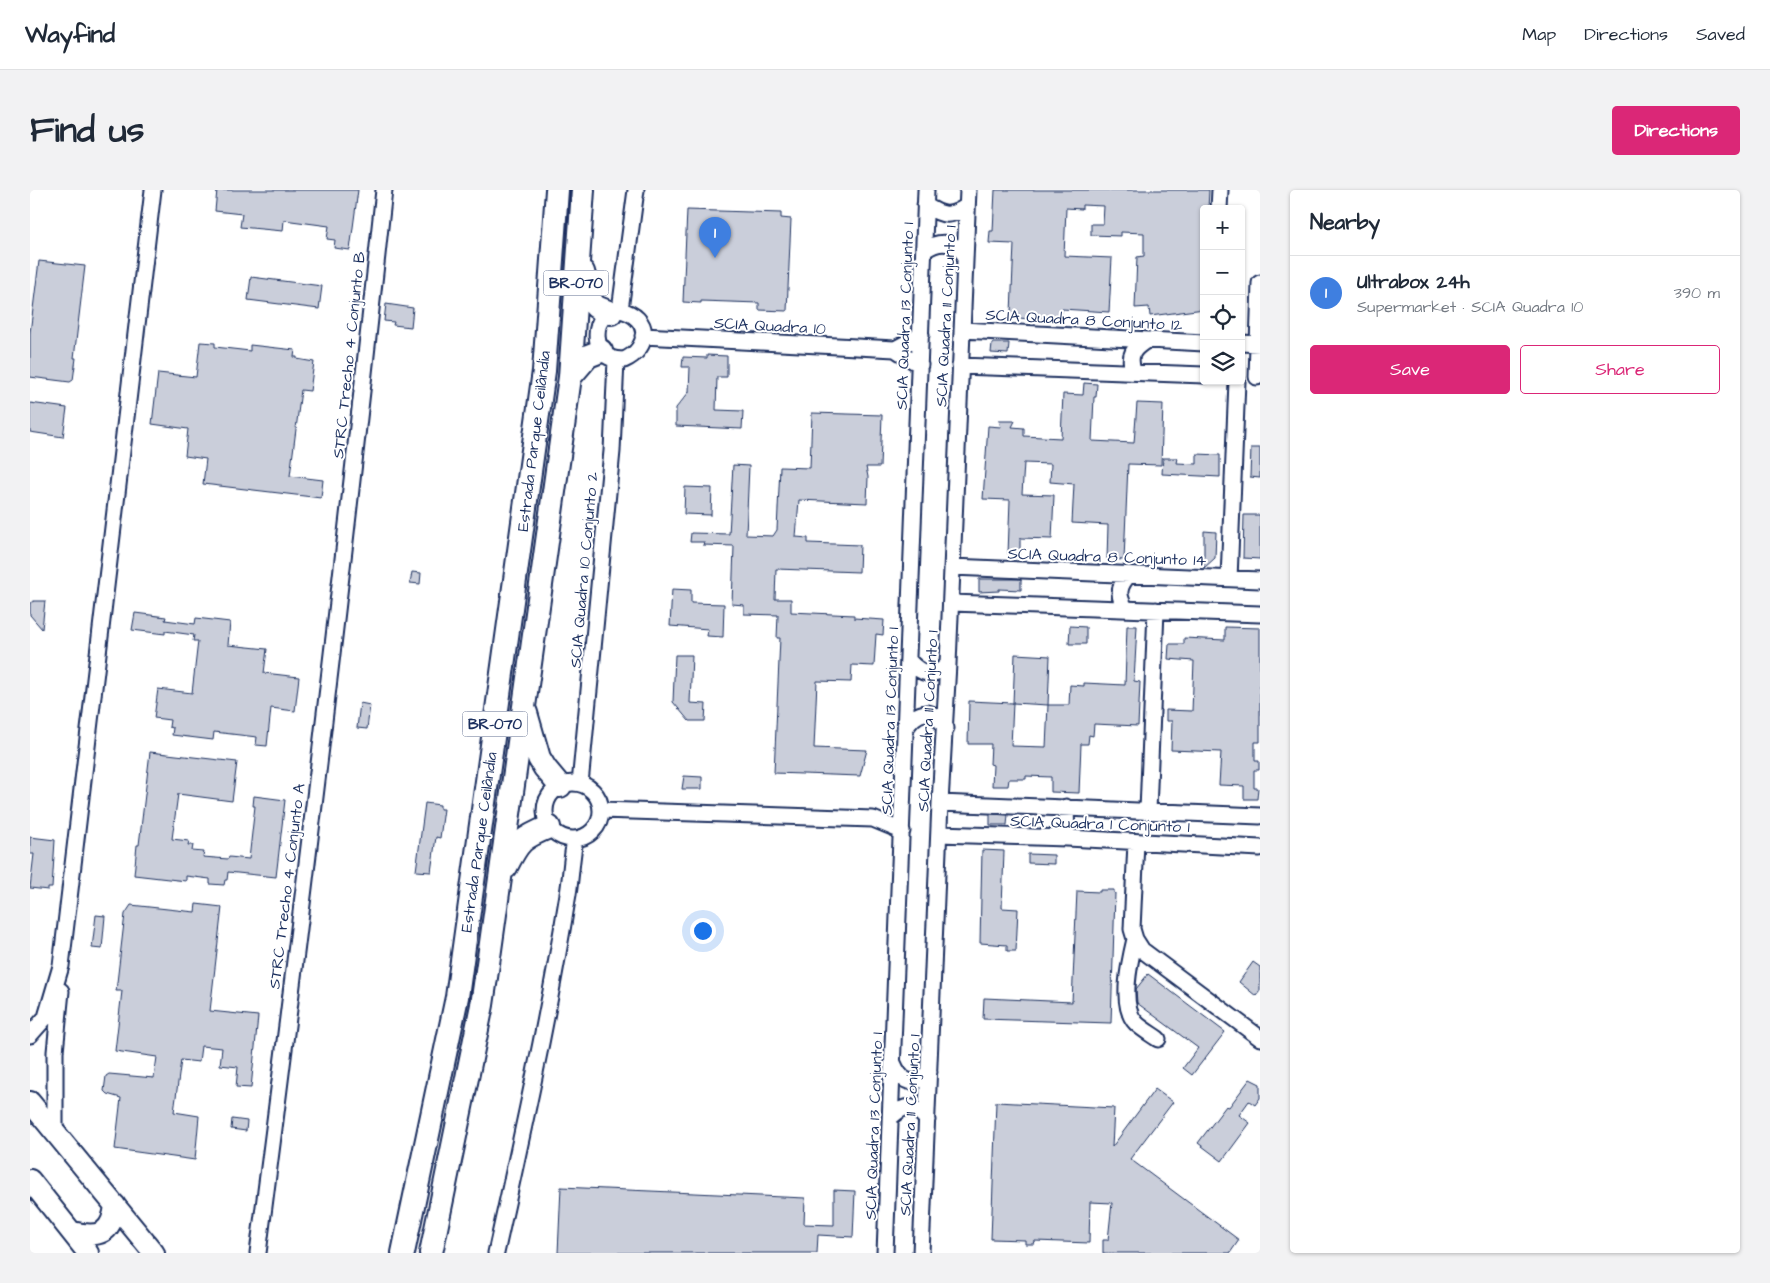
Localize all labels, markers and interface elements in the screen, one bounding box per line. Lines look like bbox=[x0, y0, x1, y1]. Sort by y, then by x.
text: Wayfind bbox=[25, 18, 115, 52]
text: Map bbox=[1522, 22, 1556, 47]
text: Directions bbox=[1584, 22, 1668, 47]
text: Saved bbox=[1696, 22, 1745, 47]
text: Find us bbox=[30, 106, 144, 155]
button: Directions bbox=[1612, 106, 1740, 155]
map controls bbox=[1200, 205, 1245, 385]
button: + bbox=[1200, 205, 1245, 250]
text: Nearby bbox=[1310, 208, 1380, 237]
pin: 1 bbox=[699, 217, 731, 258]
street label: SCIA Quadra 13 Conjunto 1 bbox=[891, 222, 919, 410]
street label: SCIA Quadra 11 Conjunto 1 bbox=[930, 225, 962, 407]
street label: STRC Trecho 4 Conjunto B bbox=[327, 250, 371, 460]
button: − bbox=[1200, 250, 1245, 295]
text: Ultrabox 24h bbox=[1357, 269, 1470, 296]
road number: BR-070 bbox=[544, 270, 608, 296]
text: 1 bbox=[1325, 282, 1327, 304]
text: 390 m bbox=[1674, 282, 1720, 304]
button: locate bbox=[1200, 295, 1245, 340]
text: Supermarket · SCIA Quadra 10 bbox=[1357, 296, 1583, 318]
street label: SCIA Quadra 8 Conjunto 12 bbox=[985, 304, 1183, 336]
street label: SCIA Quadra 10 bbox=[713, 312, 826, 340]
button: layers bbox=[1200, 340, 1245, 385]
button: Save bbox=[1310, 345, 1510, 394]
button: Share bbox=[1520, 345, 1720, 394]
street label: Estrada Parque Ceilândia bbox=[512, 349, 556, 533]
street label: SCIA Quadra 10 Conjunto 2 bbox=[564, 471, 604, 669]
street label: SCIA Quadra 8 Conjunto 14 bbox=[1007, 543, 1207, 571]
street label: SCIA Quadra 13 Conjunto 1 bbox=[876, 627, 904, 815]
street label: SCIA Quadra 11 Conjunto 1 bbox=[912, 630, 944, 812]
road number: BR-070 bbox=[462, 712, 528, 736]
street label: Estrada Parque Ceilândia bbox=[455, 750, 503, 934]
street label: STRC Trecho 4 Conjunto A bbox=[263, 782, 311, 990]
street label: SCIA Quadra 1 Conjunto 1 bbox=[1010, 810, 1190, 838]
your location bbox=[690, 918, 716, 944]
street label: SCIA Quadra 13 Conjunto 1 bbox=[860, 1032, 888, 1220]
street label: SCIA Quadra 11 Conjunto 1 bbox=[894, 1034, 926, 1216]

